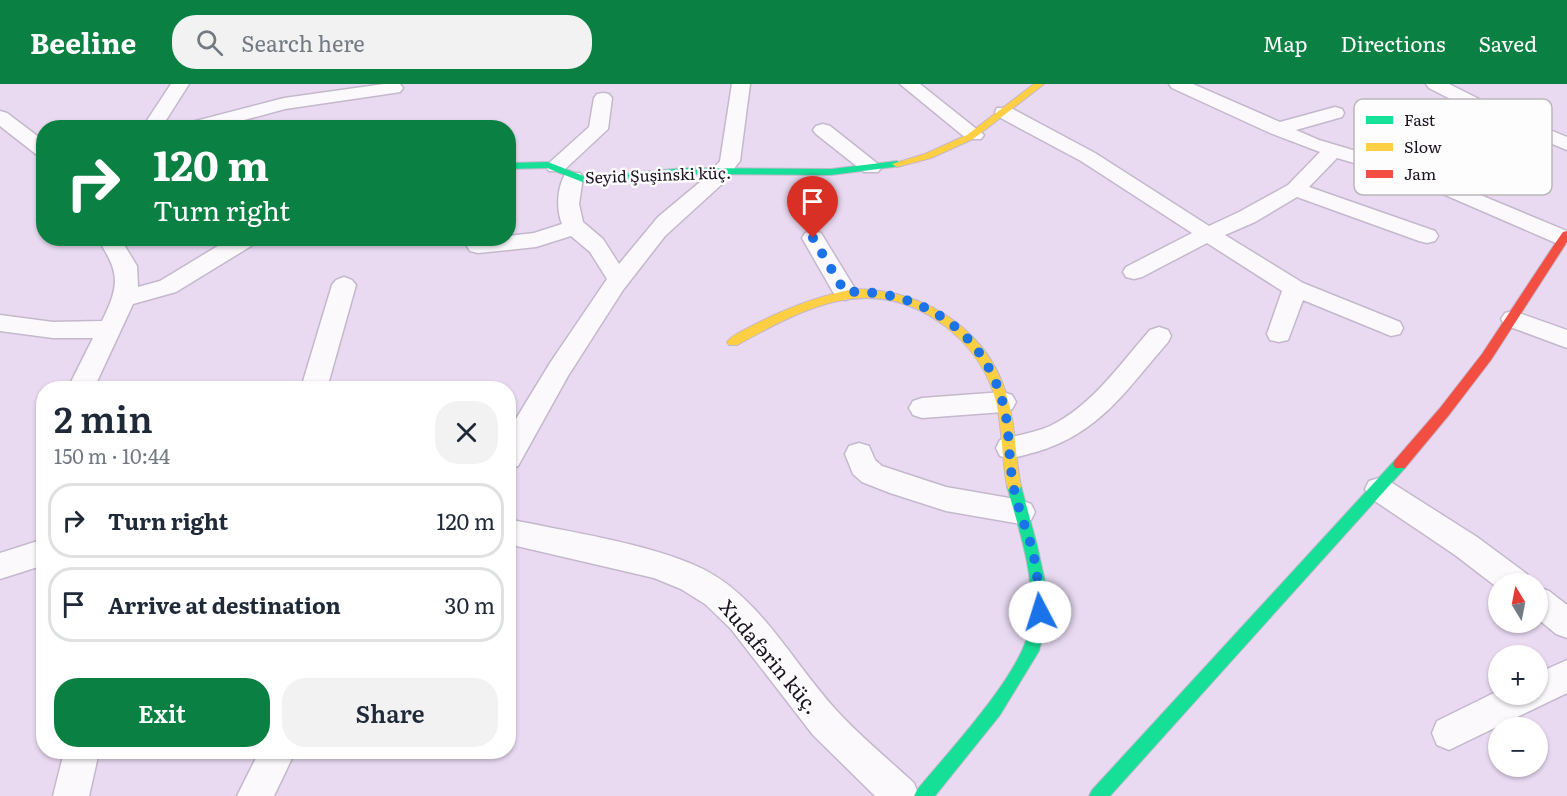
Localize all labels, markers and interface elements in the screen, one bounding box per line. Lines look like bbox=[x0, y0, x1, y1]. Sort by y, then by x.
search box bbox=[172, 15, 592, 69]
text: Beeline bbox=[30, 21, 136, 63]
icon: search bbox=[193, 26, 226, 59]
text: Search here bbox=[241, 26, 365, 59]
text: Map bbox=[1263, 27, 1308, 58]
text: Directions bbox=[1341, 27, 1446, 58]
text: Saved bbox=[1479, 27, 1537, 58]
legend bbox=[1354, 99, 1552, 195]
text: Fast bbox=[1404, 107, 1436, 131]
text: 120 m bbox=[153, 132, 269, 194]
text: Slow bbox=[1404, 134, 1442, 158]
icon: right bbox=[54, 144, 132, 222]
street label: Seyid Şuşinski küç. bbox=[584, 159, 731, 189]
text: Jam bbox=[1404, 161, 1437, 185]
pin bbox=[787, 176, 838, 238]
icon: arrive bbox=[796, 185, 829, 218]
text: Turn right bbox=[153, 189, 290, 229]
text: 2 min bbox=[54, 391, 153, 444]
button: close bbox=[435, 401, 498, 464]
text: 150 m · 10:44 bbox=[54, 440, 170, 470]
icon: right bbox=[57, 504, 90, 537]
text: Turn right bbox=[108, 504, 228, 537]
text: 120 m bbox=[436, 504, 495, 537]
north arrow bbox=[1488, 573, 1548, 633]
map controls bbox=[1488, 573, 1548, 777]
position arrow bbox=[1008, 580, 1072, 644]
icon: arrive bbox=[57, 588, 90, 621]
text: Arrive at destination bbox=[108, 588, 341, 621]
text: 30 m bbox=[445, 588, 495, 621]
street label: Xudafərin küç. bbox=[713, 592, 828, 720]
button: + bbox=[1488, 645, 1548, 705]
button: Exit bbox=[54, 678, 270, 747]
button: Share bbox=[282, 678, 498, 747]
button: − bbox=[1488, 717, 1548, 777]

